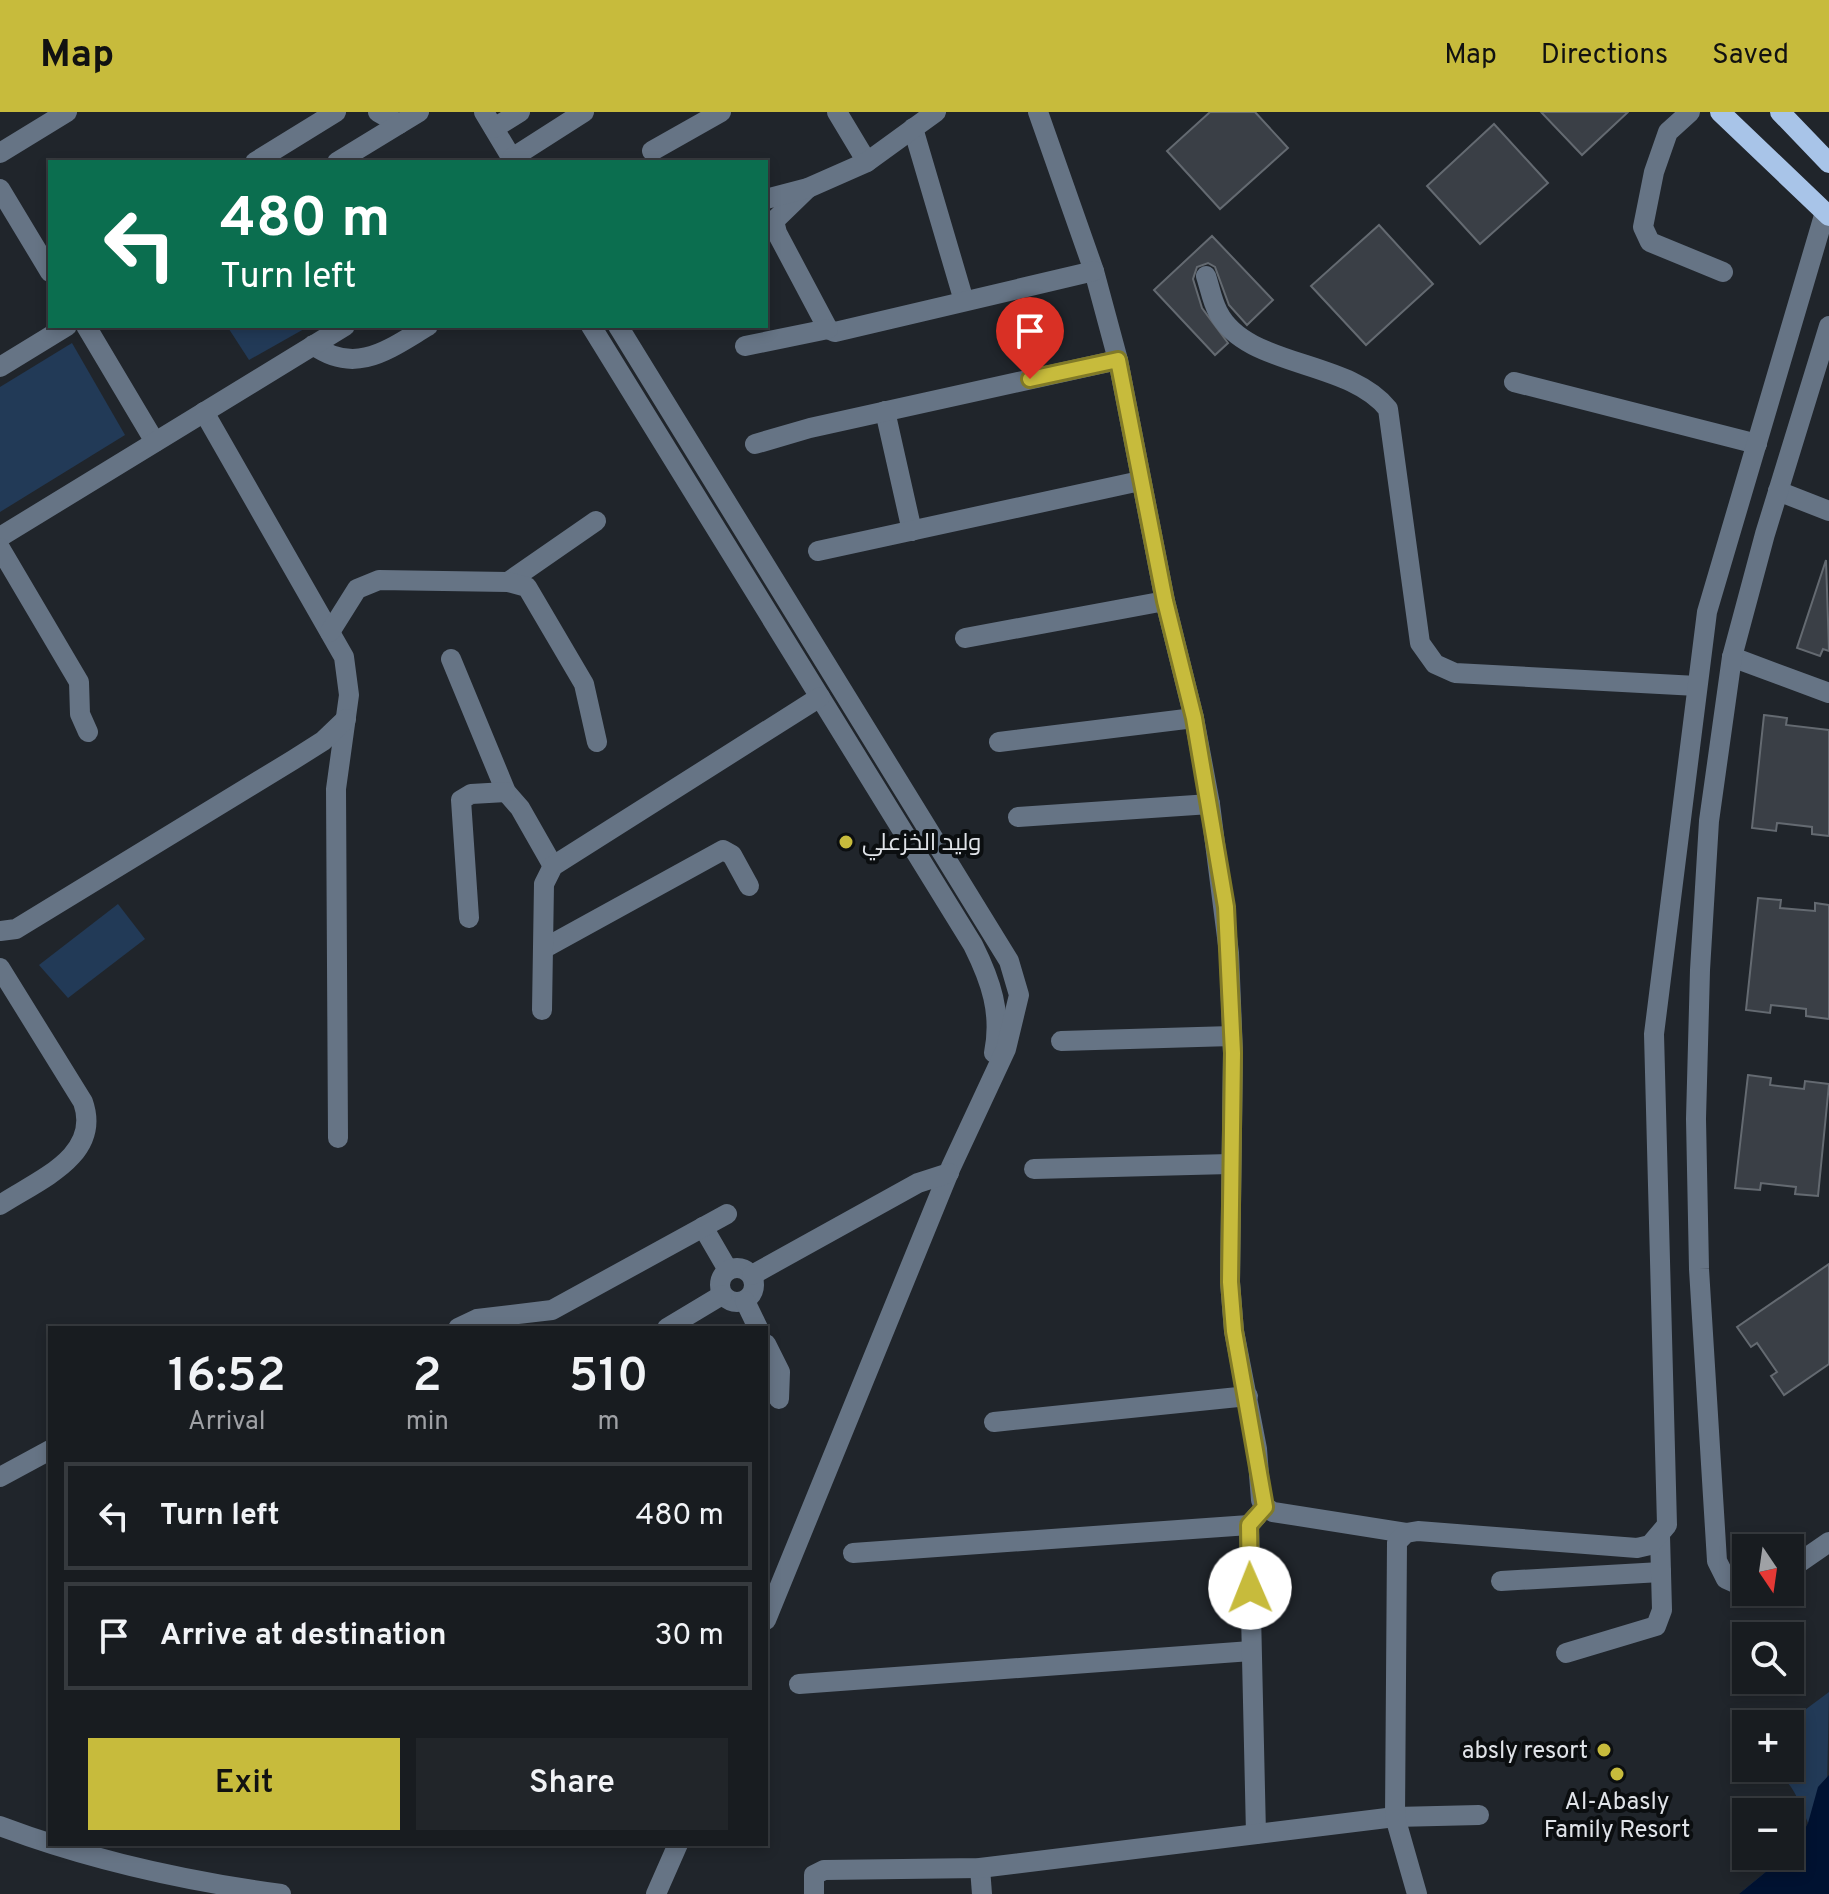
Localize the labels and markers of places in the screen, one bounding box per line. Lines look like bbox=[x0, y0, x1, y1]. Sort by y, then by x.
pin bbox=[996, 297, 1064, 379]
place label: وليد الخزعلي bbox=[862, 829, 981, 861]
marker: وليد الخزعلي bbox=[837, 833, 855, 851]
place label: absly resort bbox=[1462, 1737, 1588, 1767]
marker: absly resort bbox=[1595, 1741, 1613, 1759]
marker: Al-Abasly Family Resort bbox=[1608, 1765, 1626, 1783]
place label: Al-Abasly Family Resort bbox=[1544, 1788, 1690, 1846]

